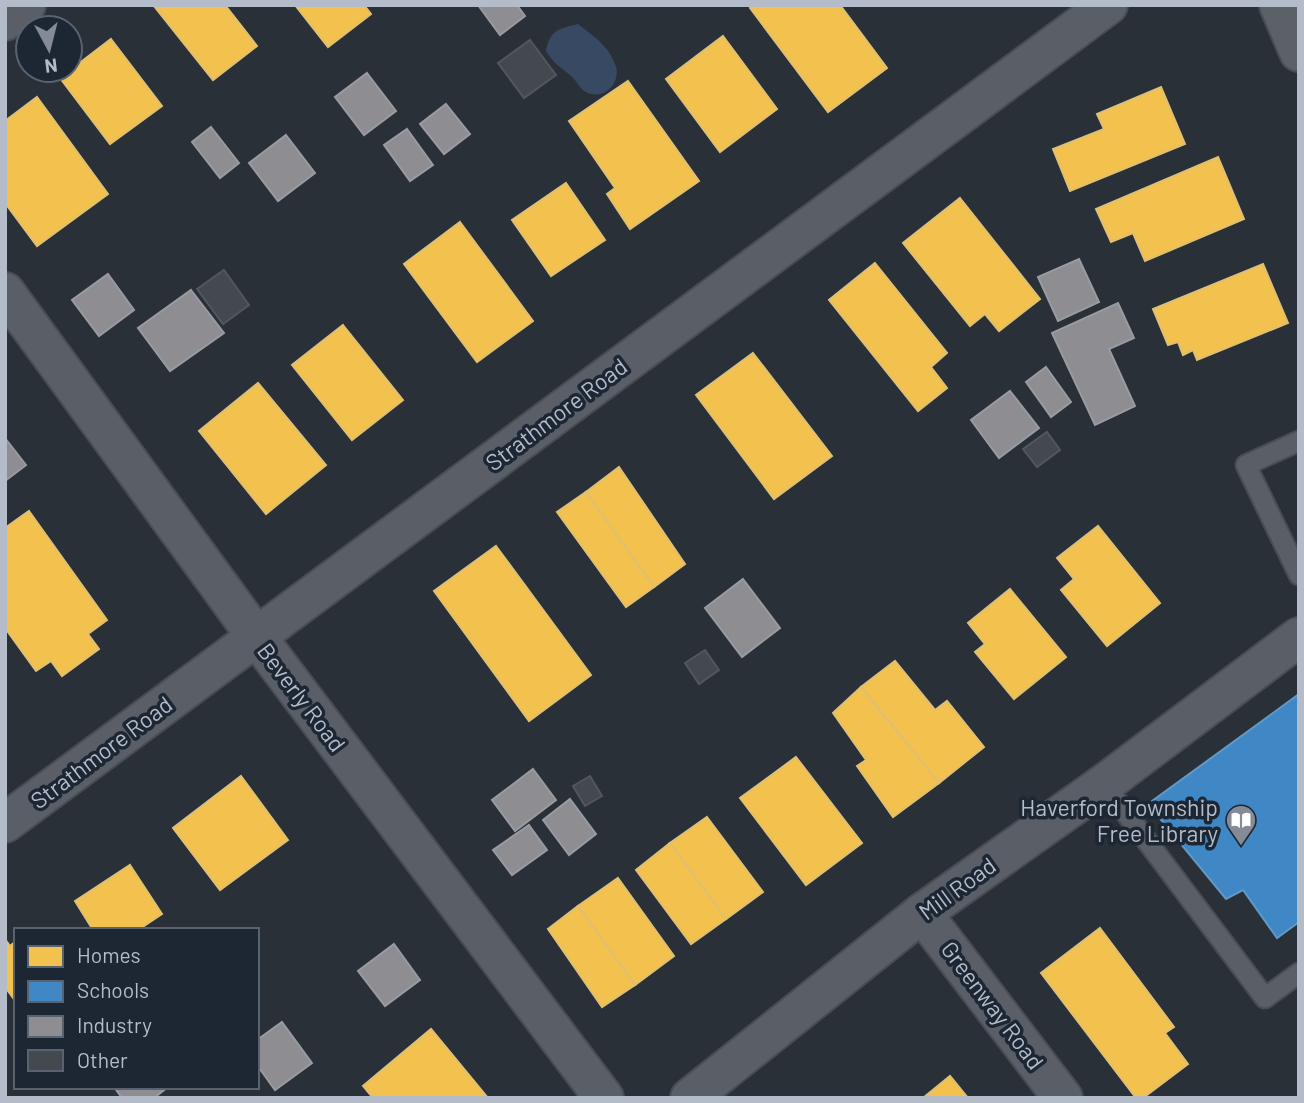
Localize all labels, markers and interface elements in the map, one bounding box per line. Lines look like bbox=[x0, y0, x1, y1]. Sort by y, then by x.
north arrow bbox=[14, 14, 84, 84]
text: N bbox=[43, 54, 59, 79]
street label: Strathmore Road bbox=[480, 352, 632, 476]
street label: Beverly Road bbox=[252, 637, 352, 757]
street label: Strathmore Road bbox=[25, 690, 177, 814]
place label: Haverford Township Free Library bbox=[1020, 793, 1218, 847]
library icon: Haverford Township Free Library bbox=[1224, 803, 1258, 847]
street label: Mill Road bbox=[913, 851, 1001, 925]
legend bbox=[14, 928, 259, 1089]
street label: Greenway Road bbox=[936, 935, 1050, 1075]
text: Homes bbox=[77, 942, 141, 967]
text: Schools bbox=[77, 977, 149, 1002]
text: Industry bbox=[77, 1012, 152, 1037]
text: Other bbox=[77, 1047, 128, 1072]

